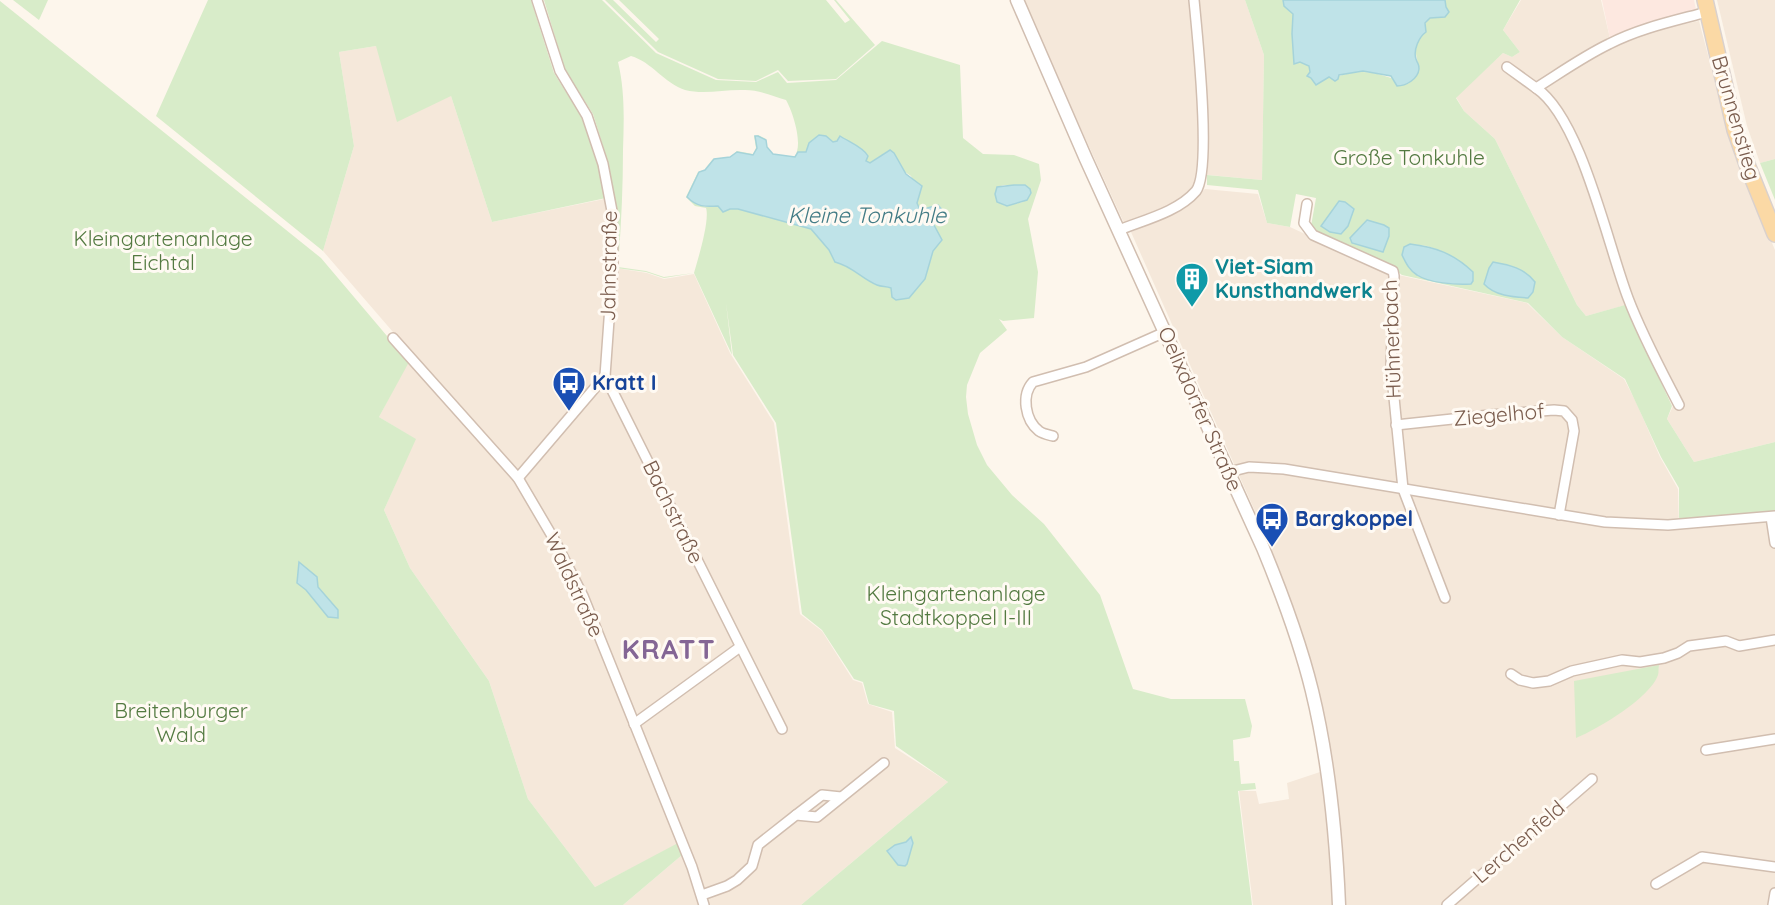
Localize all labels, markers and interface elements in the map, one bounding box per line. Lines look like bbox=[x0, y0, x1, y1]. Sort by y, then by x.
street label: Brunnenstieg bbox=[1707, 52, 1767, 183]
park label: Große Tonkuhle bbox=[1333, 144, 1485, 170]
water label: Kleine Tonkuhle bbox=[788, 201, 948, 229]
street label: Jahnstraße bbox=[594, 210, 622, 322]
park label: Kleingartenanlage Eichtal bbox=[73, 225, 253, 275]
place label: Viet-Siam Kunsthandwerk bbox=[1215, 253, 1373, 303]
building icon: Viet-Siam Kunsthandwerk bbox=[1174, 261, 1210, 308]
street label: Hühnerbach bbox=[1376, 279, 1406, 399]
street label: Oelixdorfer Straße bbox=[1153, 322, 1249, 495]
bus stop icon: Kratt I bbox=[551, 365, 587, 412]
place label: Kratt I bbox=[592, 369, 656, 395]
street label: Ziegelhof bbox=[1452, 397, 1546, 431]
street label: Bachstraße bbox=[638, 456, 710, 567]
bus stop icon: Bargkoppel bbox=[1254, 501, 1290, 548]
place label: Bargkoppel bbox=[1295, 505, 1413, 531]
street label: Waldstraße bbox=[539, 528, 610, 641]
park label: Kleingartenanlage Stadtkoppel I-III bbox=[866, 580, 1046, 630]
district label: KRATT bbox=[622, 632, 716, 666]
park label: Breitenburger Wald bbox=[114, 697, 248, 747]
street label: Lerchenfeld bbox=[1467, 794, 1570, 888]

